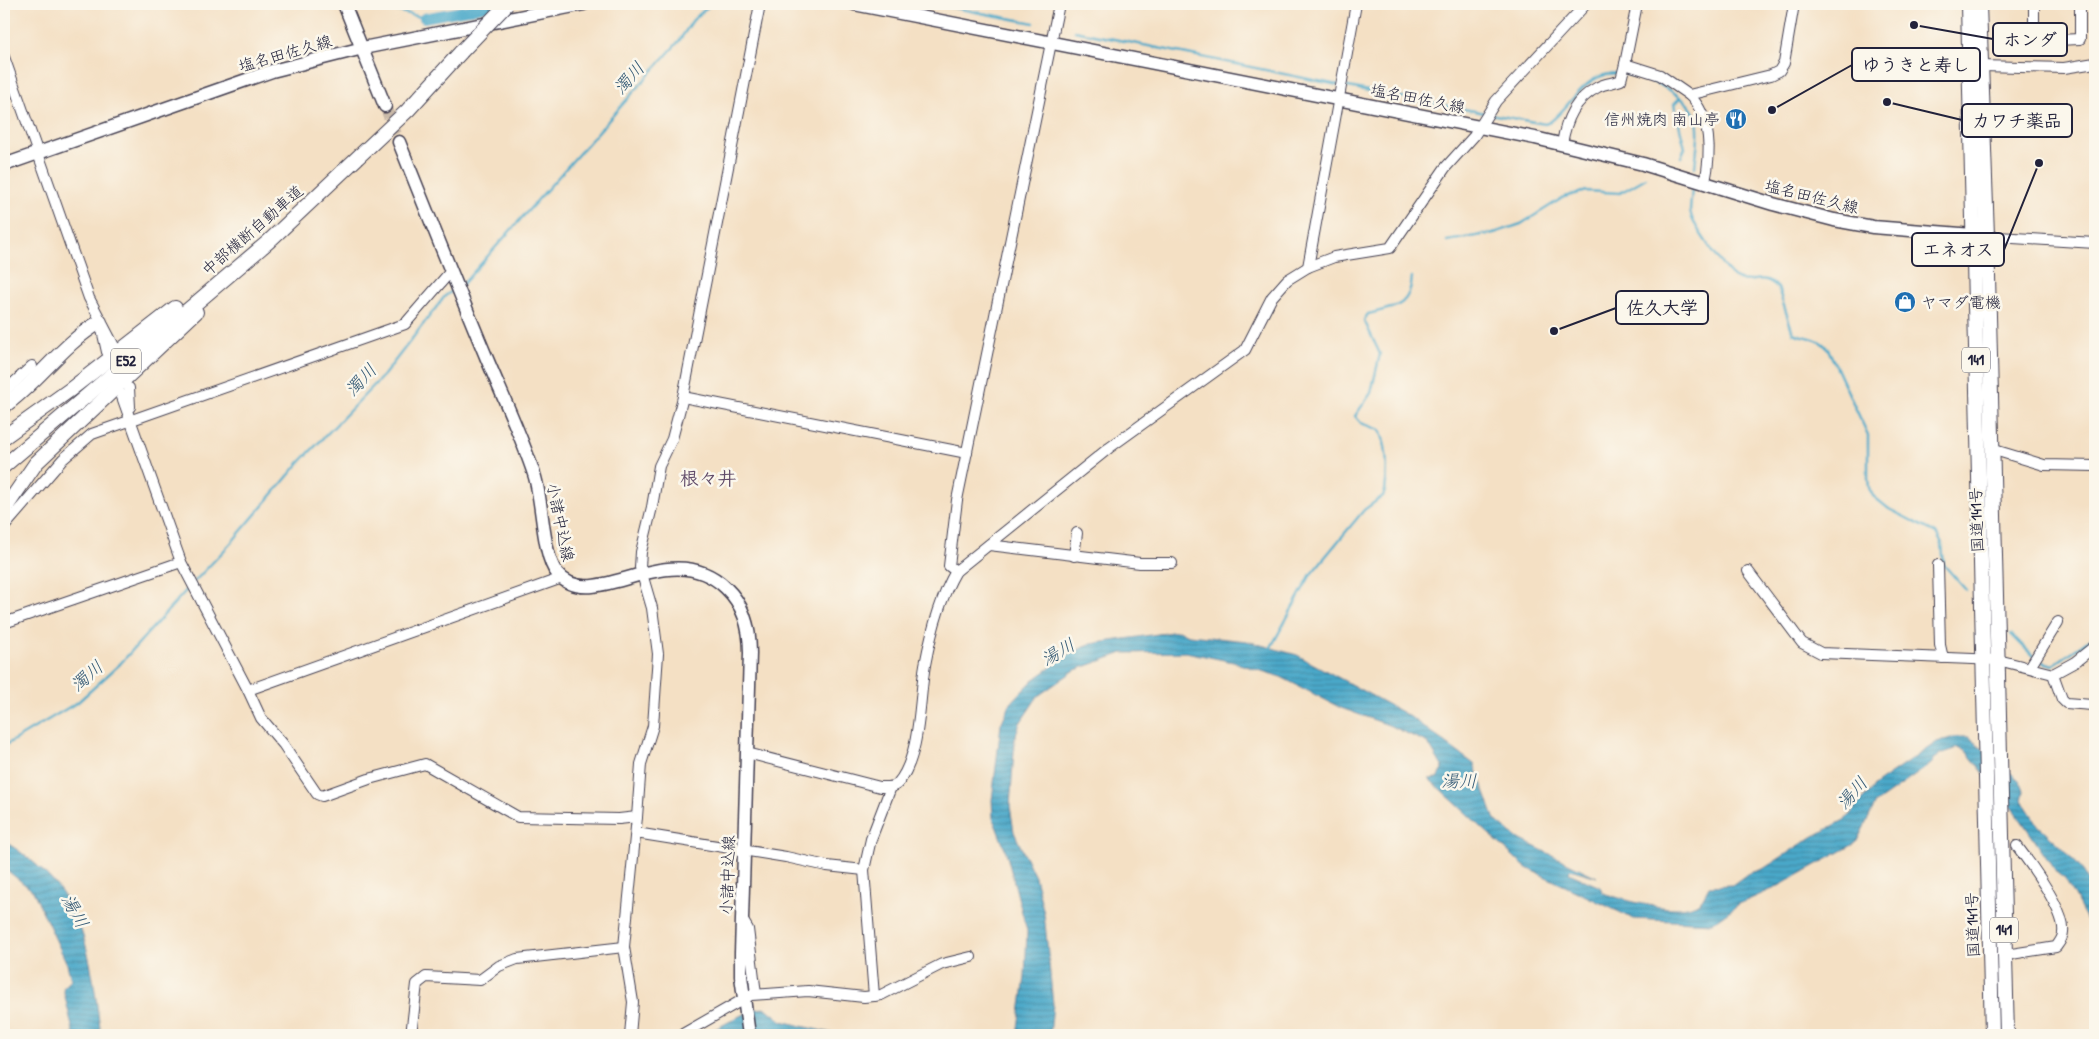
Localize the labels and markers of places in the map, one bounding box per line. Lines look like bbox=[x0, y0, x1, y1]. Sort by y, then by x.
callout: ホンダ bbox=[1993, 23, 2067, 56]
callout: ゆうきと寿し bbox=[1852, 48, 1980, 81]
callout: カワチ薬品 bbox=[1962, 104, 2072, 137]
restaurant icon: 信州焼肉 南山亭 bbox=[1724, 107, 1748, 131]
place label: 信州焼肉 南山亭 bbox=[1604, 108, 1720, 130]
callout: エネオス bbox=[1912, 233, 2004, 266]
shop icon: ヤマダ電機 bbox=[1893, 290, 1917, 314]
callout: 佐久大学 bbox=[1616, 291, 1708, 324]
place label: ヤマダ電機 bbox=[1921, 291, 2001, 313]

